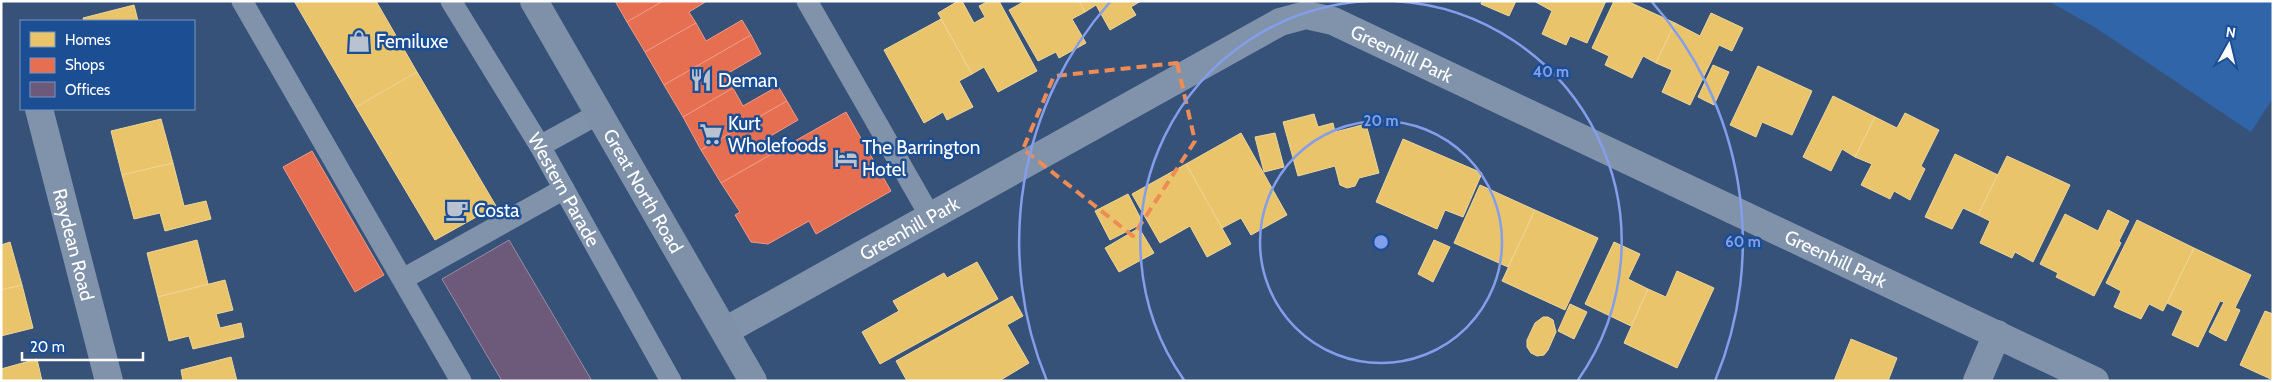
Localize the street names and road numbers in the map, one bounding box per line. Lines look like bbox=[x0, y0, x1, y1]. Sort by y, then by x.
street label: Greenhill Park bbox=[1347, 20, 1457, 88]
street label: Great North Road bbox=[599, 125, 688, 257]
street label: Western Parade bbox=[523, 128, 605, 251]
street label: Raydean Road bbox=[48, 186, 99, 303]
street label: Greenhill Park bbox=[856, 191, 964, 265]
street label: Greenhill Park bbox=[1781, 225, 1891, 293]

